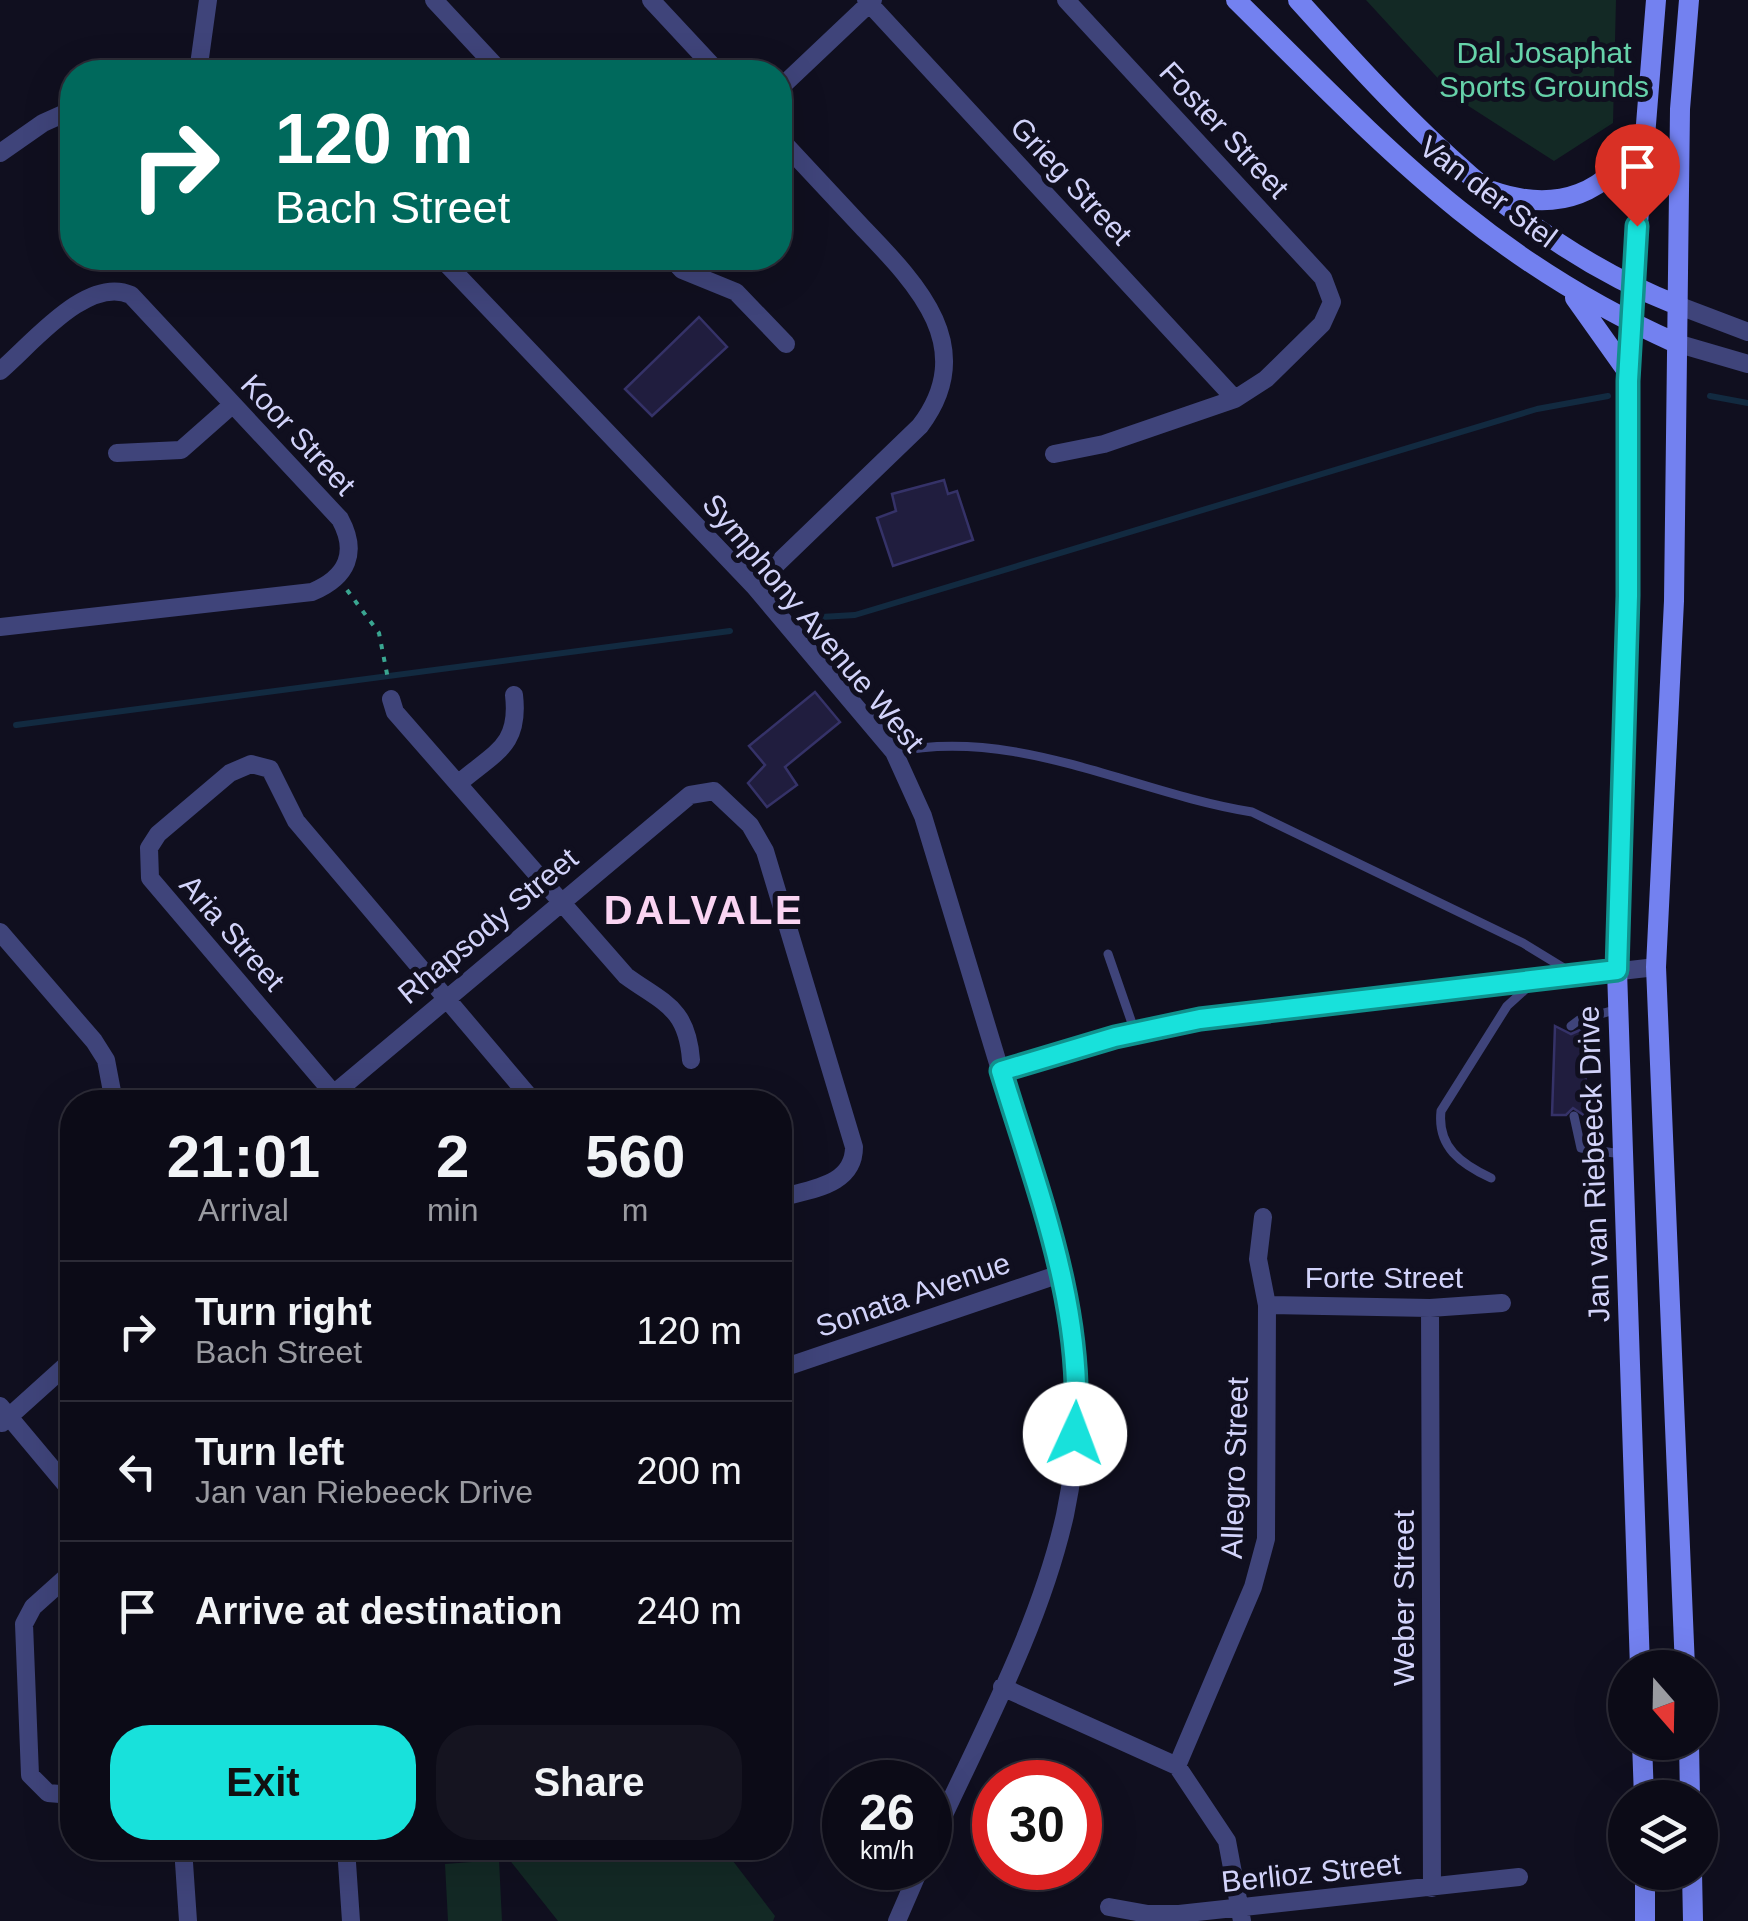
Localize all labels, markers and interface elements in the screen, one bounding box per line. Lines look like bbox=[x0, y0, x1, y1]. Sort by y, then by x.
park label: Dal Josaphat Sports Grounds bbox=[1439, 36, 1649, 103]
street label: Foster Street bbox=[1153, 55, 1296, 205]
icon: right bbox=[110, 100, 240, 230]
text: 120 m bbox=[275, 100, 473, 178]
street label: Grieg Street bbox=[1004, 110, 1139, 252]
pin bbox=[1595, 124, 1680, 227]
street label: Van der Stel bbox=[1413, 129, 1563, 254]
icon: arrive bbox=[1610, 139, 1665, 194]
text: Bach Street bbox=[275, 182, 510, 233]
street label: Koor Street bbox=[235, 368, 363, 502]
street label: Symphony Avenue West bbox=[696, 487, 931, 759]
street label: Rhapsody Street bbox=[391, 841, 584, 1010]
street label: Aria Street bbox=[173, 868, 292, 997]
district label: DALVALE bbox=[604, 888, 804, 932]
street label: Jan van Riebeeck Drive bbox=[1571, 1005, 1616, 1323]
text: 21:01 bbox=[167, 1123, 320, 1190]
text: 2 bbox=[436, 1123, 469, 1190]
text: 560 bbox=[585, 1123, 685, 1190]
text: Arrival bbox=[198, 1192, 289, 1228]
text: min bbox=[427, 1192, 478, 1228]
text: m bbox=[622, 1192, 649, 1228]
street label: Sonata Avenue bbox=[812, 1246, 1014, 1343]
street label: Forte Street bbox=[1305, 1261, 1464, 1294]
text: Turn right bbox=[195, 1291, 372, 1333]
icon: right bbox=[110, 1304, 165, 1359]
text: 120 m bbox=[636, 1310, 742, 1352]
text: Bach Street bbox=[195, 1334, 362, 1370]
street label: Allegro Street bbox=[1215, 1376, 1254, 1559]
position arrow bbox=[1023, 1382, 1127, 1486]
text: Turn left bbox=[195, 1431, 344, 1473]
icon: left bbox=[110, 1444, 165, 1499]
text: 200 m bbox=[636, 1450, 742, 1492]
text: Jan van Riebeeck Drive bbox=[195, 1474, 533, 1510]
street label: Weber Street bbox=[1387, 1509, 1420, 1686]
icon: arrive bbox=[110, 1584, 165, 1639]
text: Arrive at destination bbox=[195, 1590, 562, 1632]
text: 240 m bbox=[636, 1590, 742, 1632]
north arrow bbox=[1608, 1650, 1718, 1760]
map controls bbox=[1608, 1650, 1718, 1890]
button: Exit bbox=[110, 1725, 416, 1840]
button: Share bbox=[436, 1725, 742, 1840]
speed limit sign: 30 bbox=[972, 1760, 1102, 1890]
button: layers bbox=[1608, 1780, 1718, 1890]
text: 26 bbox=[859, 1785, 915, 1841]
text: km/h bbox=[860, 1836, 914, 1864]
street label: Berlioz Street bbox=[1220, 1847, 1403, 1898]

